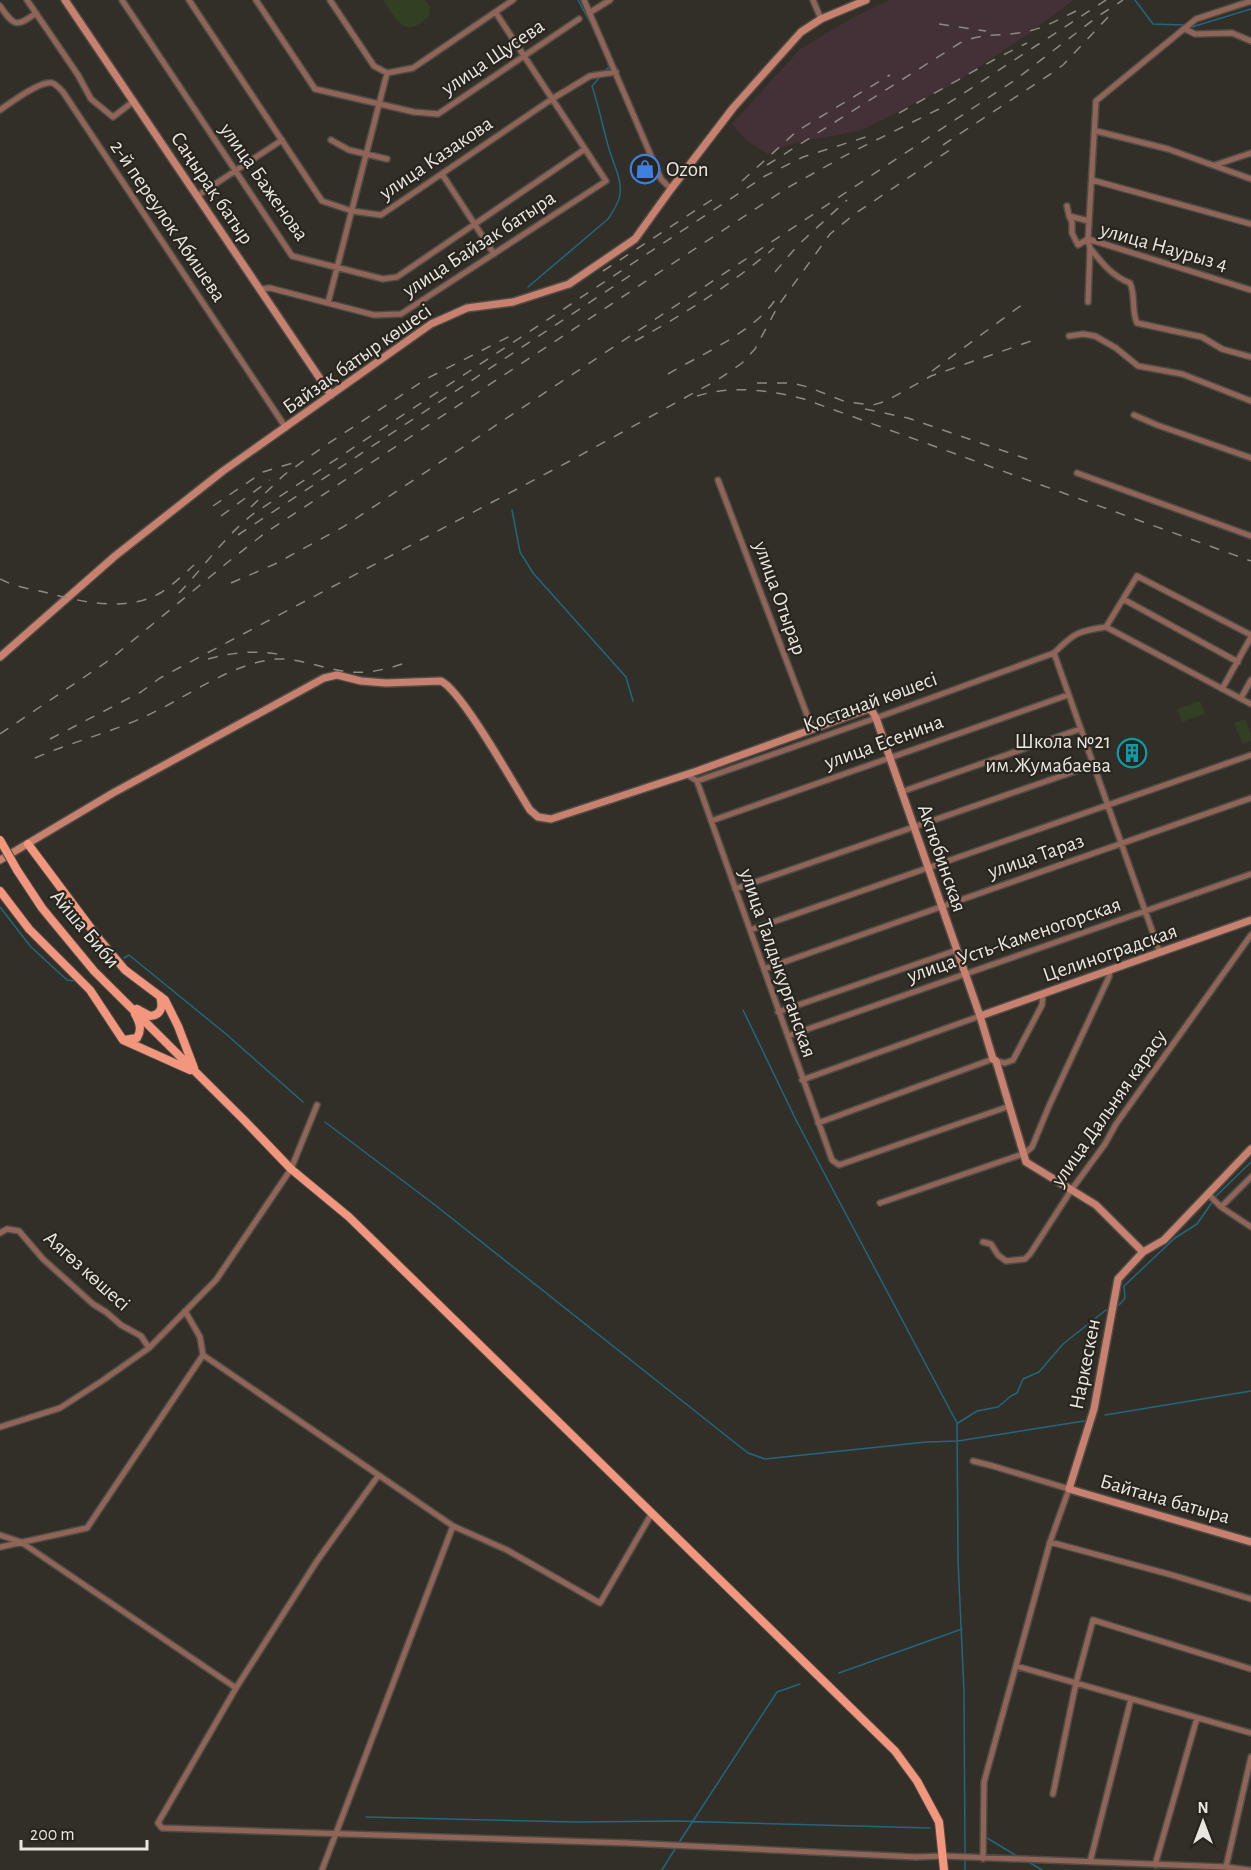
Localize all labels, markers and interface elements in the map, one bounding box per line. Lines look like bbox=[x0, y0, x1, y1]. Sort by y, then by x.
street label: улица Щусева bbox=[437, 15, 548, 100]
street label: улица Казакова bbox=[375, 112, 497, 204]
street label: улица Баженова bbox=[215, 118, 313, 245]
street label: Саңырақ батыр bbox=[167, 128, 257, 248]
street label: 2-й переулок Абишева bbox=[106, 136, 230, 306]
shop icon: Ozon bbox=[629, 153, 661, 185]
place label: Ozon bbox=[666, 159, 709, 180]
street label: улица Байзак батыра bbox=[398, 187, 559, 302]
street label: улица Наурыз 4 bbox=[1097, 218, 1230, 275]
street label: Байзақ батыр көшесі bbox=[279, 300, 435, 418]
street label: улица Отырар bbox=[749, 538, 810, 658]
street label: Қостанай көшесі bbox=[800, 668, 940, 736]
street label: улица Есенина bbox=[821, 711, 947, 774]
place label: Школа №21 им.Жумабаева bbox=[985, 731, 1111, 776]
building icon: Школа №21 им.Жумабаева bbox=[1116, 737, 1148, 769]
street label: Актюбинская bbox=[914, 801, 970, 915]
street label: улица Тараз bbox=[984, 830, 1087, 883]
street label: улица Талдыкурганская bbox=[735, 865, 820, 1060]
street label: Айша Биби bbox=[46, 886, 124, 972]
street label: улица Усть-Каменогорская bbox=[903, 894, 1124, 987]
street label: Целиноградская bbox=[1040, 920, 1180, 986]
street label: улица Дальняя карасу bbox=[1047, 1026, 1171, 1191]
street label: Аягөз көшесі bbox=[40, 1227, 134, 1315]
street label: Наркескен bbox=[1066, 1317, 1104, 1411]
street label: Байтана батыра bbox=[1098, 1470, 1233, 1528]
north arrow bbox=[1173, 1792, 1233, 1852]
text: N bbox=[1197, 1800, 1209, 1816]
scale bar bbox=[21, 1813, 147, 1851]
text: 200 m bbox=[30, 1826, 75, 1844]

